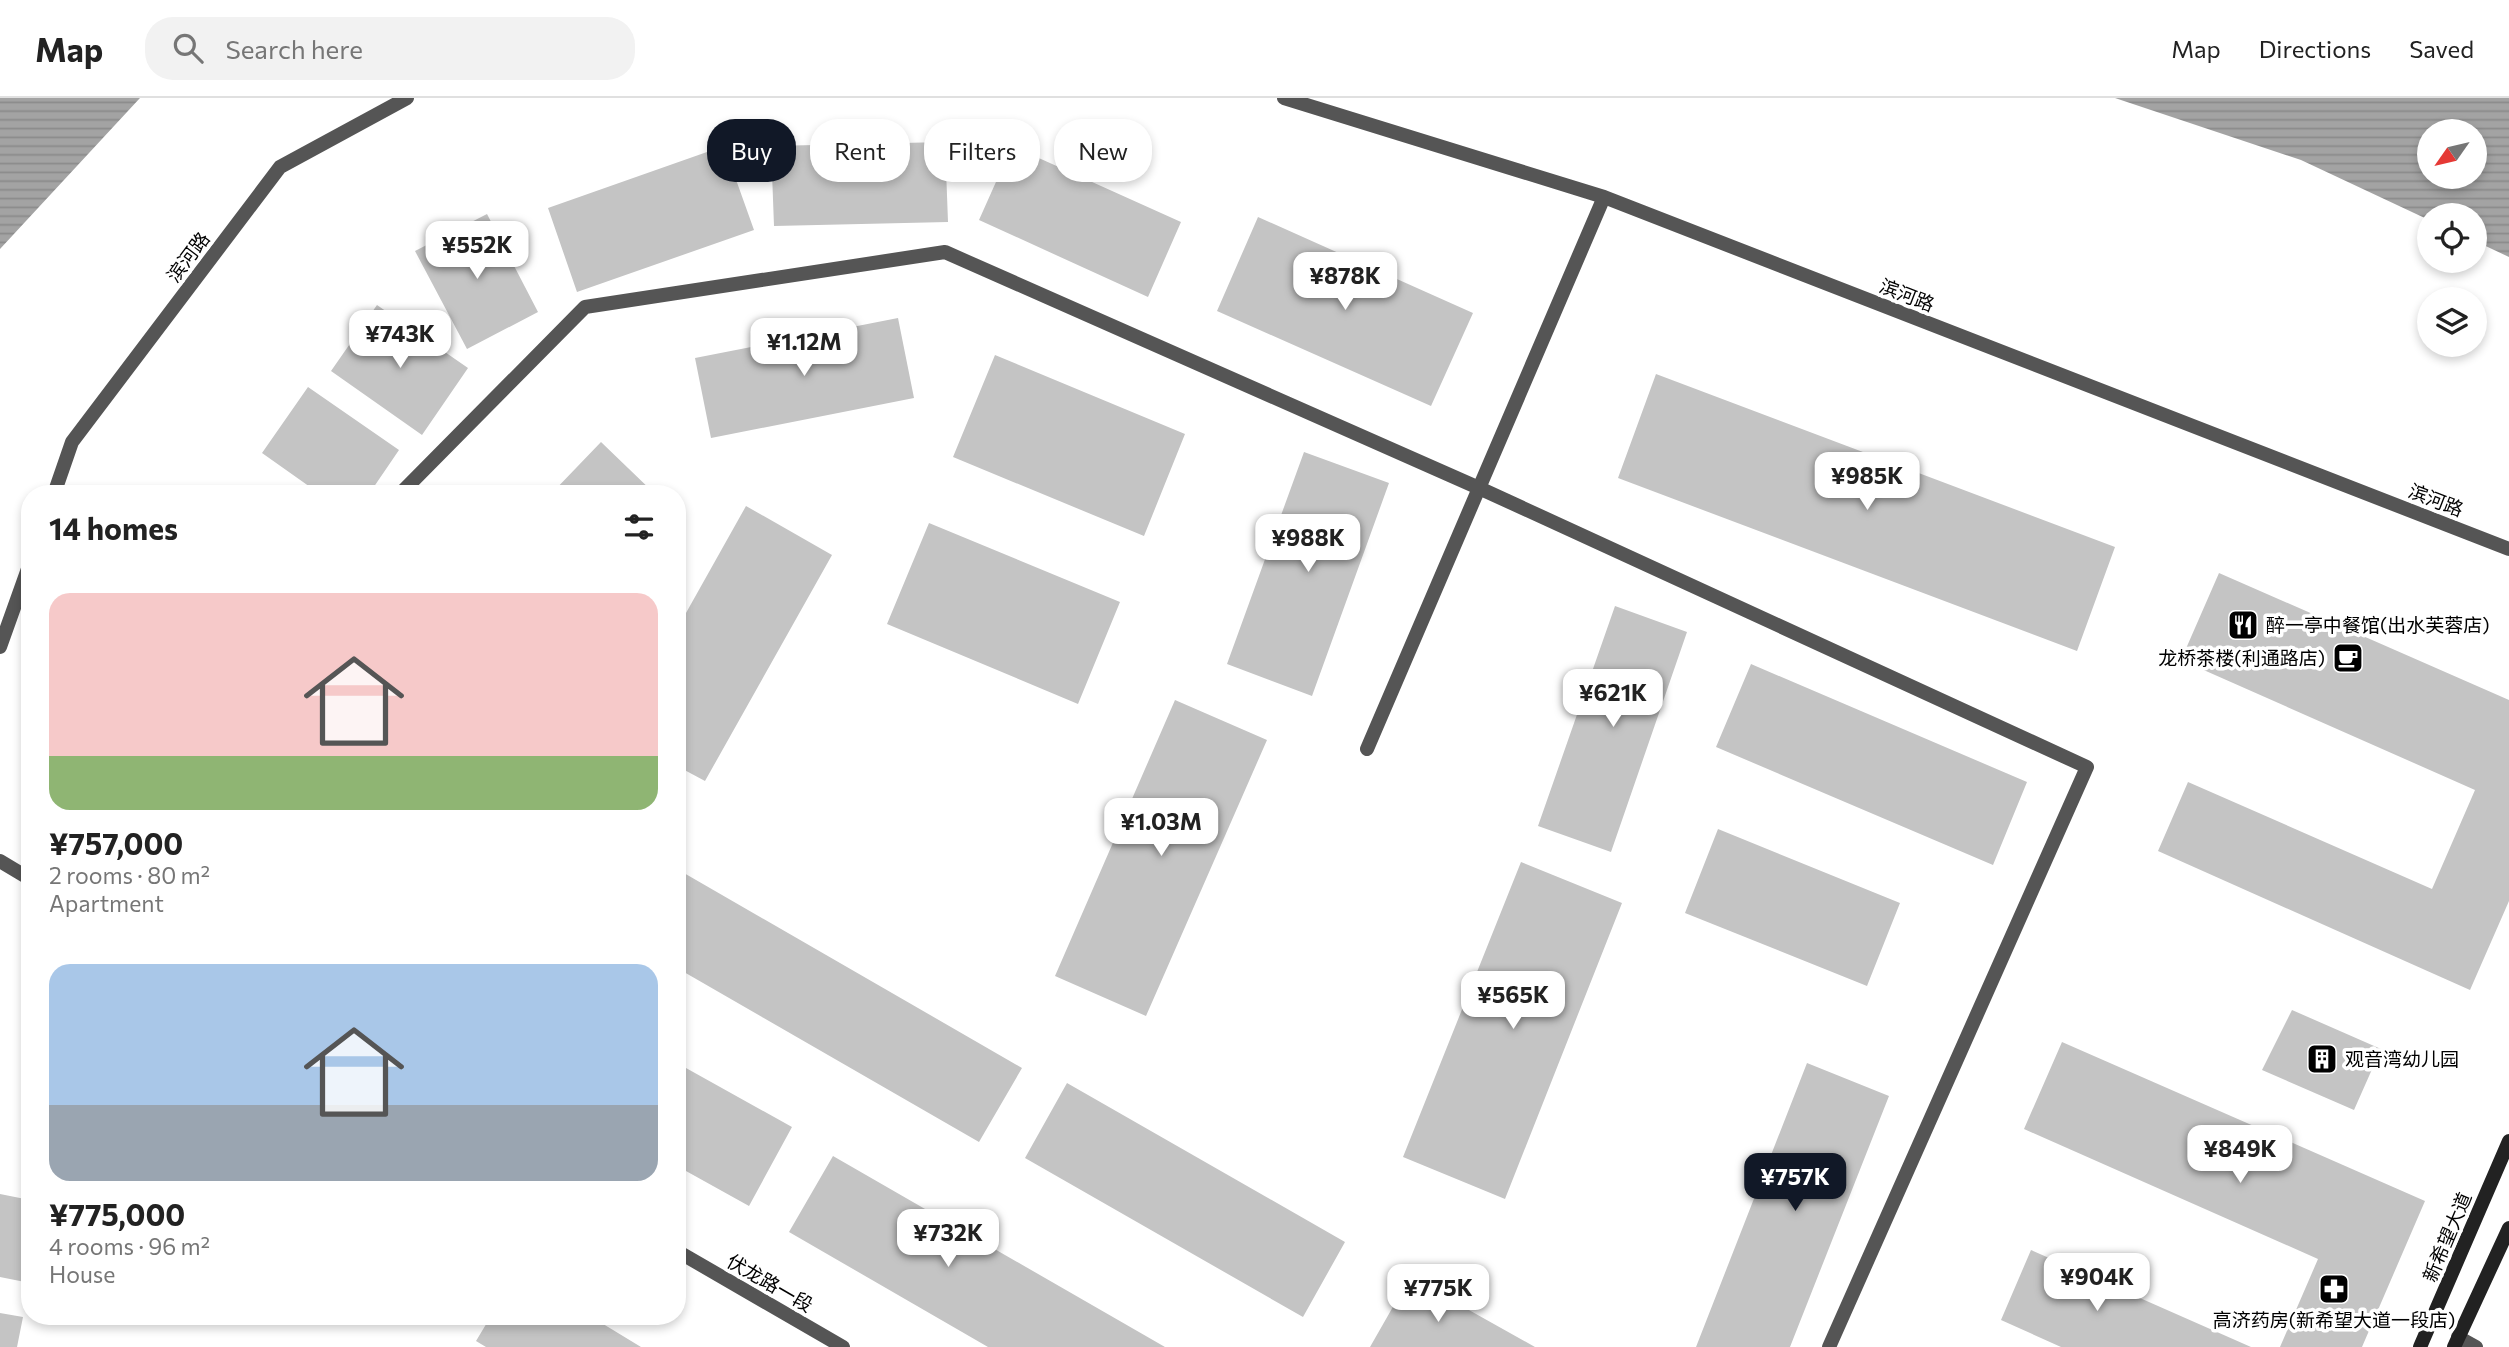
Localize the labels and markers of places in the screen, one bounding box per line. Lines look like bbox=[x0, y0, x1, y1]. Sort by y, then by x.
pin: ¥552K bbox=[428, 222, 526, 281]
pin: ¥878K bbox=[1296, 252, 1394, 312]
pin: ¥743K bbox=[351, 310, 449, 370]
pin: ¥1.12M bbox=[747, 318, 861, 378]
pin: ¥985K bbox=[1818, 452, 1916, 512]
pin: ¥988K bbox=[1259, 514, 1357, 574]
restaurant icon: 醉一亭中餐馆(出水芙蓉店) bbox=[2226, 608, 2260, 642]
place label: 醉一亭中餐馆(出水芙蓉店) bbox=[2266, 613, 2490, 636]
cafe icon: 龙桥茶楼(利通路店) bbox=[2331, 641, 2365, 675]
place label: 龙桥茶楼(利通路店) bbox=[2158, 646, 2325, 669]
pin: ¥621K bbox=[1564, 670, 1662, 729]
pin: ¥1.03M bbox=[1104, 798, 1218, 858]
pin: ¥565K bbox=[1464, 972, 1562, 1031]
building icon: 观音湾幼儿园 bbox=[2305, 1042, 2339, 1076]
place label: 观音湾幼儿园 bbox=[2345, 1047, 2459, 1070]
pin: ¥849K bbox=[2191, 1126, 2289, 1185]
pin: ¥757K bbox=[1746, 1154, 1844, 1213]
pin: ¥732K bbox=[899, 1210, 997, 1269]
pin: ¥904K bbox=[2048, 1254, 2146, 1313]
pin: ¥775K bbox=[1389, 1264, 1487, 1324]
pharmacy icon: 高济药房(新希望大道一段店) bbox=[2317, 1272, 2351, 1306]
place label: 高济药房(新希望大道一段店) bbox=[2213, 1308, 2455, 1331]

